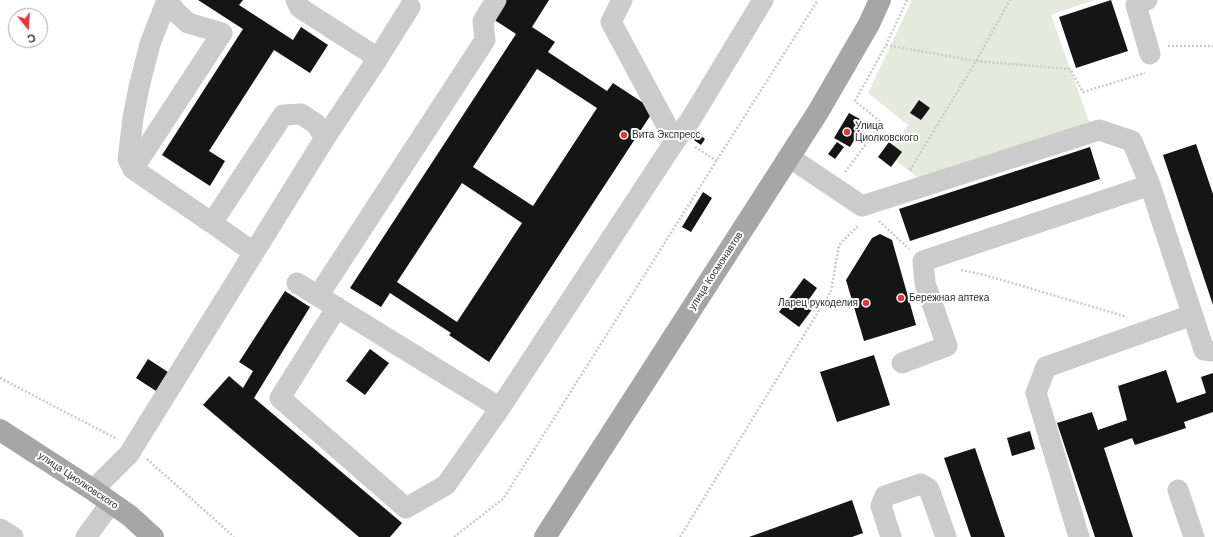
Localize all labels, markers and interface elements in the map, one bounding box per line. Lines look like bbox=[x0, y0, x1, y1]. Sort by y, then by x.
north arrow bbox=[8, 8, 48, 48]
text: С bbox=[26, 32, 37, 45]
place label: Улица Циолковского bbox=[855, 120, 918, 144]
marker: Улица Циолковского bbox=[842, 127, 852, 137]
place label: Вита Экспресс bbox=[632, 129, 700, 141]
marker: Вита Экспресс bbox=[619, 130, 629, 140]
street label: улица Космонавтов bbox=[686, 230, 746, 312]
place label: Бережная аптека bbox=[909, 292, 989, 304]
marker: Бережная аптека bbox=[896, 293, 906, 303]
place label: Ларец рукоделия bbox=[778, 297, 858, 309]
marker: Ларец рукоделия bbox=[861, 298, 871, 308]
street label: улица Циолковского bbox=[36, 450, 120, 512]

